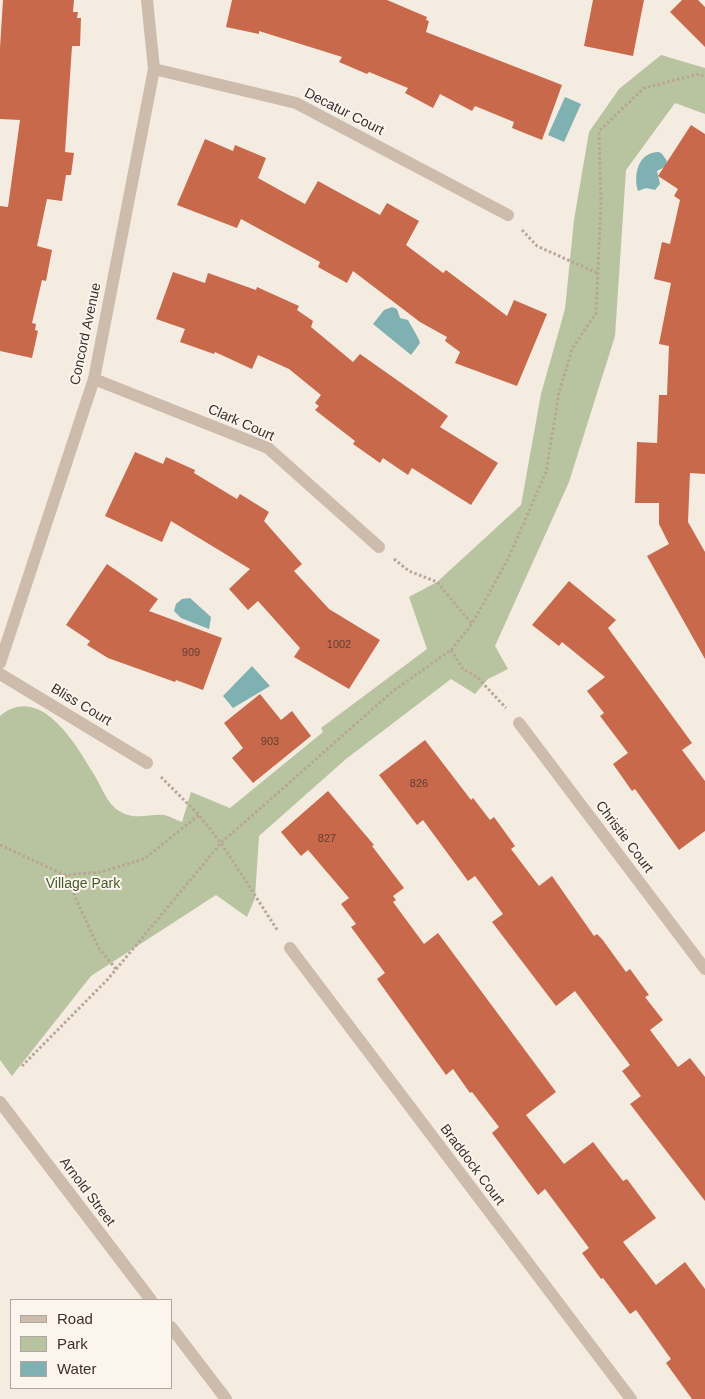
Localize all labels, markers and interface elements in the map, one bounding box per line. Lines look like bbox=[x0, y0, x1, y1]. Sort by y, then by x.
street label: Decatur Court bbox=[301, 85, 387, 139]
street label: Concord Avenue bbox=[67, 281, 105, 387]
street label: Clark Court bbox=[205, 401, 277, 445]
house number: 1002 bbox=[327, 638, 351, 652]
house number: 909 bbox=[182, 646, 200, 660]
street label: Bliss Court bbox=[48, 680, 114, 730]
house number: 903 bbox=[261, 735, 279, 749]
house number: 826 bbox=[410, 777, 428, 791]
street label: Christie Court bbox=[592, 798, 656, 876]
house number: 827 bbox=[318, 832, 336, 846]
park label: Village Park bbox=[46, 876, 120, 892]
street label: Braddock Court bbox=[436, 1121, 508, 1209]
street label: Arnold Street bbox=[56, 1154, 118, 1230]
legend bbox=[10, 1299, 172, 1389]
text: Road bbox=[57, 1310, 93, 1327]
text: Park bbox=[57, 1335, 88, 1352]
text: Water bbox=[57, 1360, 96, 1377]

